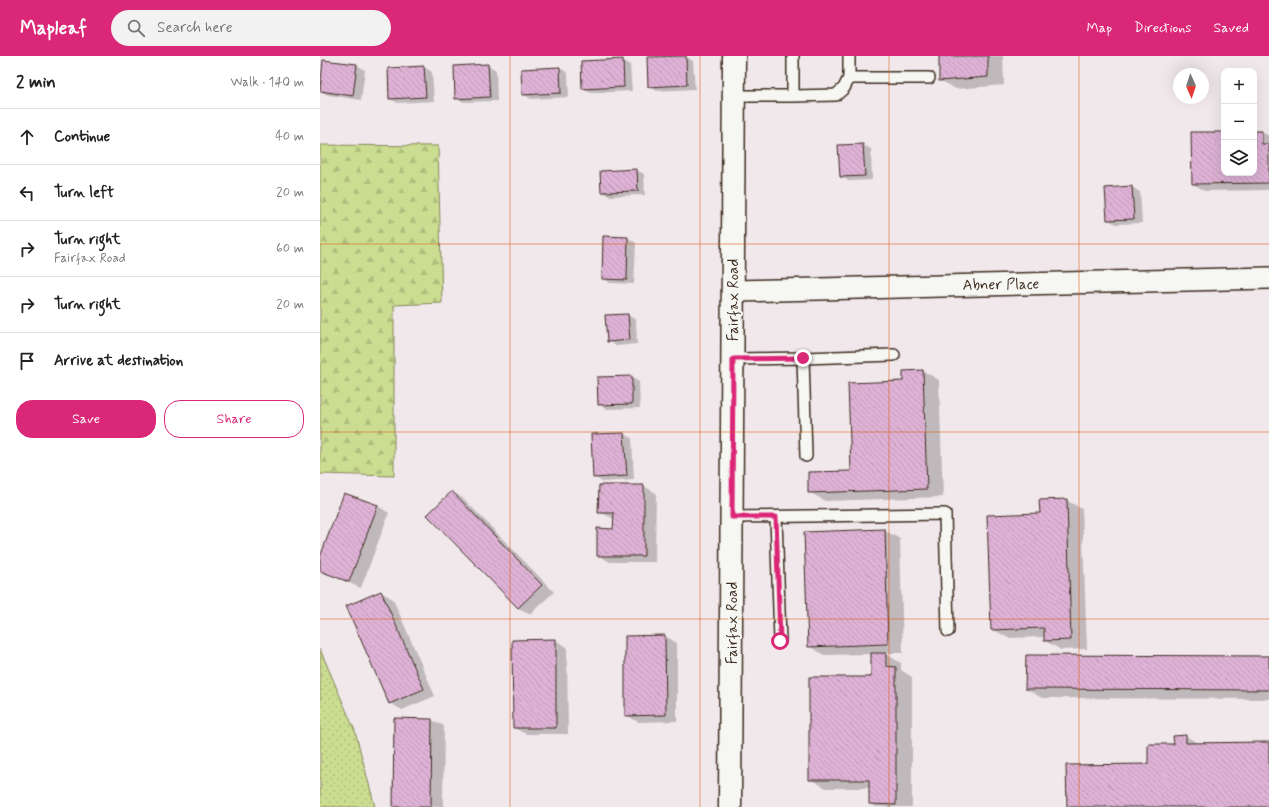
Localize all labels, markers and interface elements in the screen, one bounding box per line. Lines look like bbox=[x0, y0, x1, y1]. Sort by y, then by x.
search box bbox=[111, 10, 391, 46]
text: Mapleaf bbox=[20, 16, 87, 41]
icon: search bbox=[125, 17, 147, 39]
text: Search here bbox=[157, 18, 233, 38]
text: Map bbox=[1086, 19, 1112, 37]
text: Directions bbox=[1134, 19, 1192, 37]
text: Saved bbox=[1214, 19, 1249, 37]
north arrow bbox=[1173, 68, 1209, 104]
map controls bbox=[1221, 68, 1257, 176]
button: + bbox=[1221, 68, 1257, 104]
text: 2 min bbox=[16, 71, 56, 93]
text: Walk · 140 m bbox=[231, 74, 304, 91]
button: − bbox=[1221, 104, 1257, 140]
icon: ahead bbox=[16, 126, 38, 148]
text: Continue bbox=[54, 127, 110, 147]
text: 40 m bbox=[275, 128, 304, 145]
button: layers bbox=[1221, 140, 1257, 176]
icon: left bbox=[16, 182, 38, 204]
text: Turn left bbox=[54, 183, 114, 203]
text: 20 m bbox=[276, 184, 304, 201]
text: Turn right bbox=[54, 230, 121, 250]
icon: right bbox=[16, 238, 38, 260]
text: 60 m bbox=[276, 240, 304, 257]
text: Fairfax Road bbox=[54, 250, 126, 267]
street label: Fairfax Road bbox=[724, 259, 744, 341]
street label: Abner Place bbox=[963, 274, 1040, 296]
icon: right bbox=[16, 294, 38, 316]
text: Turn right bbox=[54, 295, 121, 315]
text: 20 m bbox=[276, 296, 304, 313]
route end bbox=[794, 349, 812, 367]
icon: arrive bbox=[16, 350, 38, 372]
text: Arrive at destination bbox=[54, 351, 183, 371]
button: Save bbox=[16, 400, 156, 438]
button: Share bbox=[164, 400, 304, 438]
street label: Fairfax Road bbox=[723, 582, 743, 664]
route start bbox=[771, 632, 789, 650]

